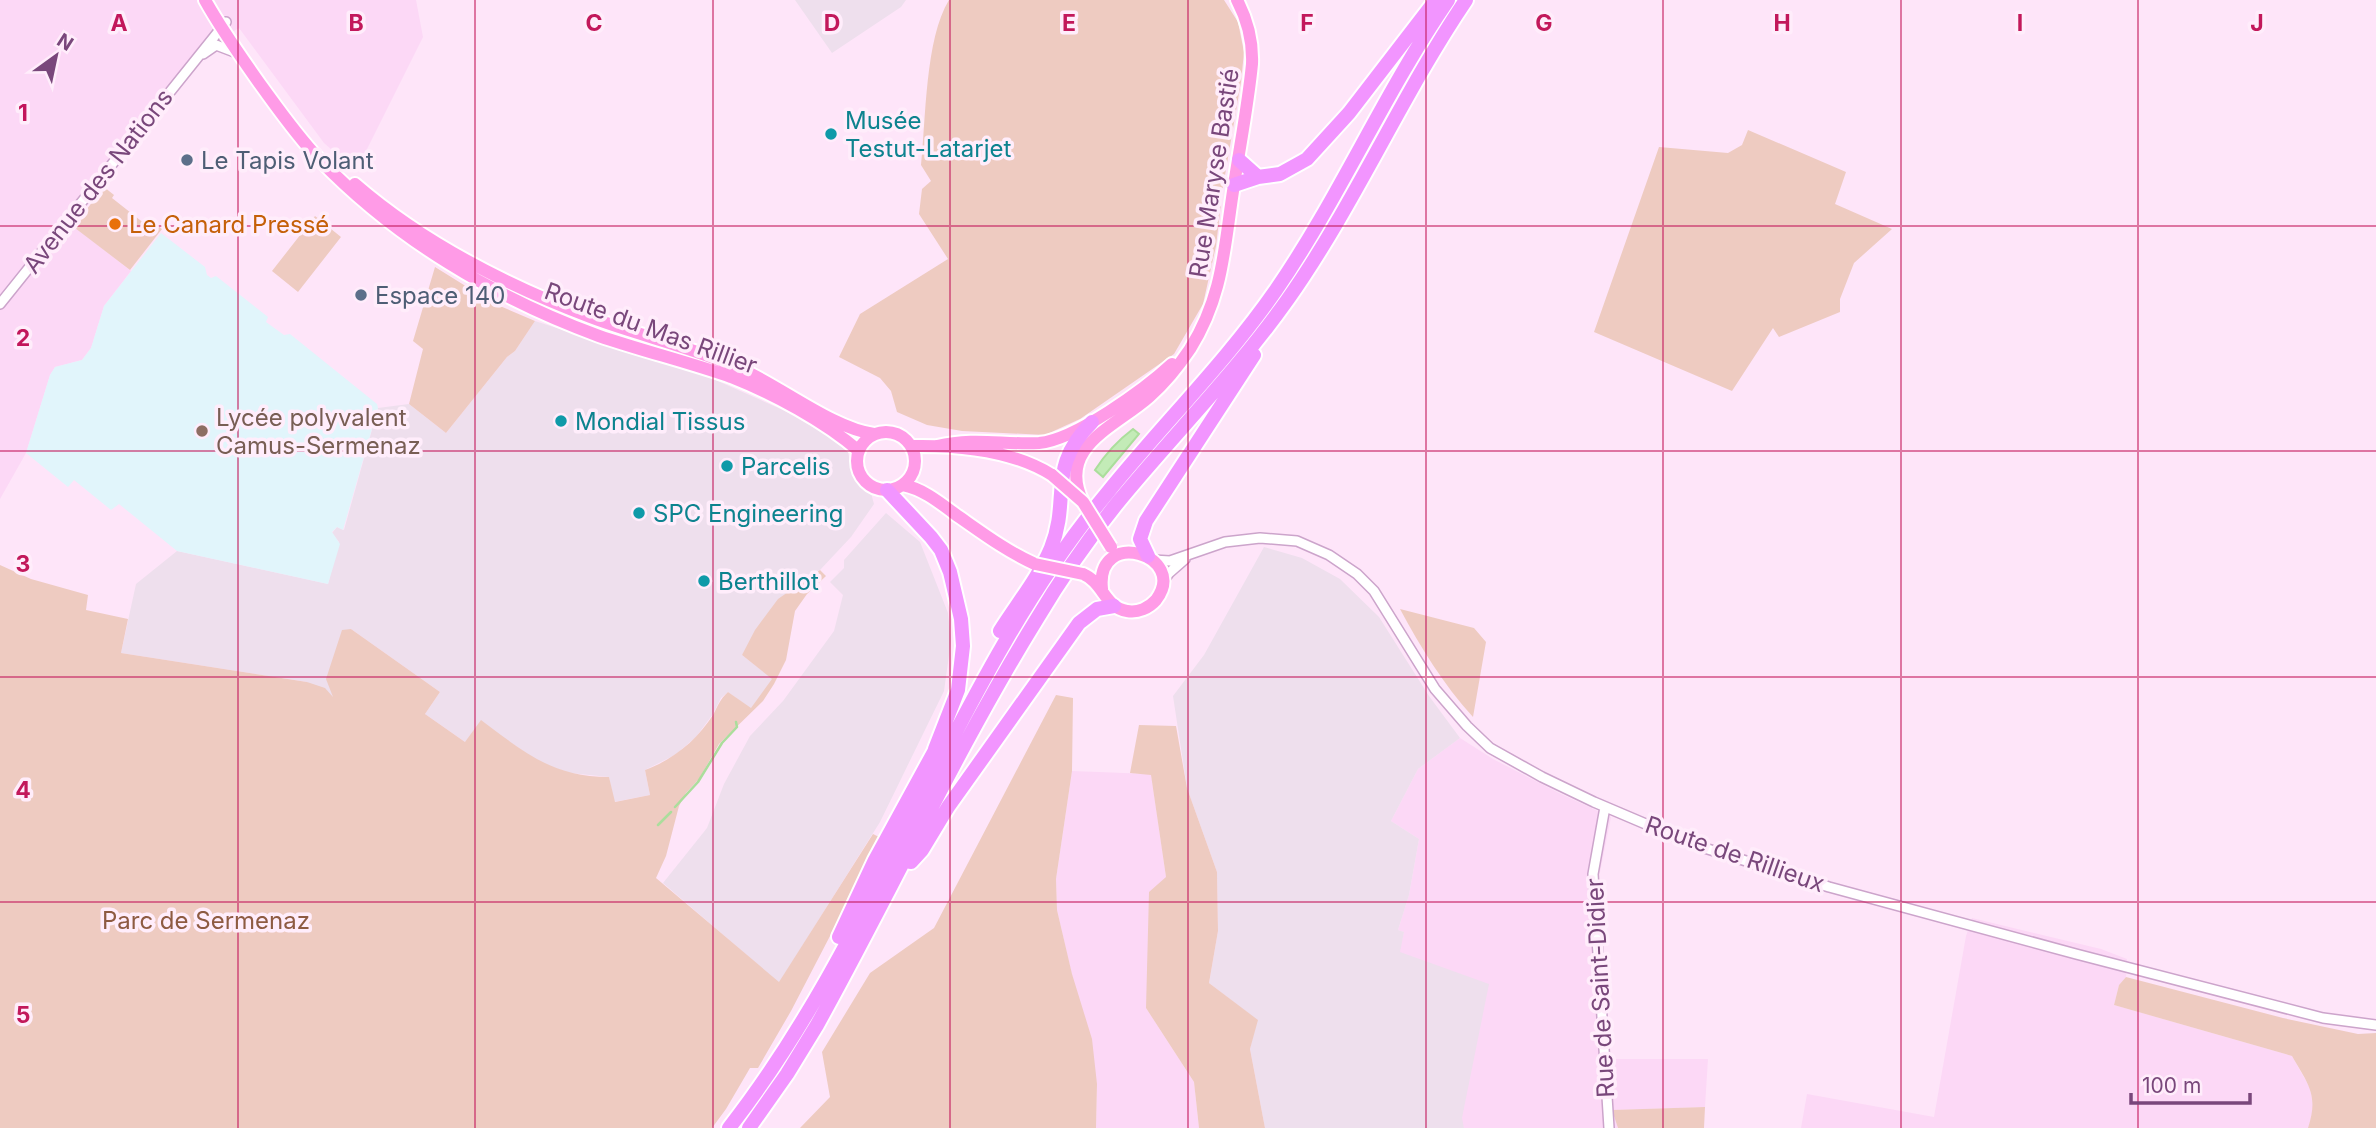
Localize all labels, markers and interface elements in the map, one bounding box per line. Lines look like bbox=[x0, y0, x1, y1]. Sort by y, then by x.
text: A bbox=[110, 9, 128, 37]
text: B bbox=[348, 9, 364, 37]
text: C bbox=[585, 9, 603, 37]
text: D bbox=[824, 9, 840, 37]
text: E bbox=[1062, 9, 1076, 37]
text: F bbox=[1300, 9, 1314, 37]
text: G bbox=[1535, 9, 1553, 37]
text: H bbox=[1773, 9, 1791, 37]
text: I bbox=[2017, 9, 2023, 37]
text: J bbox=[2250, 9, 2264, 37]
north arrow bbox=[21, 21, 91, 91]
text: N bbox=[53, 29, 77, 56]
street label: Rue Maryse Bastié bbox=[1183, 66, 1245, 280]
street label: Avenue des Nations bbox=[17, 83, 179, 279]
text: 1 bbox=[18, 99, 28, 127]
place label: Musée Testut-Latarjet bbox=[845, 106, 1011, 163]
marker: Musée Testut-Latarjet bbox=[823, 126, 839, 142]
place label: Le Tapis Volant bbox=[201, 146, 374, 175]
marker: Le Tapis Volant bbox=[179, 152, 195, 168]
place label: Le Canard Pressé bbox=[129, 210, 329, 239]
marker: Le Canard Pressé bbox=[107, 216, 123, 232]
street label: Route du Mas Rillier bbox=[541, 276, 761, 380]
place label: Espace 140 bbox=[375, 281, 505, 310]
marker: Espace 140 bbox=[353, 287, 369, 303]
text: 2 bbox=[16, 324, 30, 352]
place label: Lycée polyvalent Camus-Sermenaz bbox=[216, 403, 421, 460]
place label: Mondial Tissus bbox=[575, 407, 745, 436]
marker: Mondial Tissus bbox=[553, 413, 569, 429]
marker: Lycée polyvalent Camus-Sermenaz bbox=[194, 423, 210, 439]
place label: Parcelis bbox=[741, 452, 830, 481]
marker: Parcelis bbox=[719, 458, 735, 474]
place label: SPC Engineering bbox=[653, 499, 843, 528]
marker: SPC Engineering bbox=[631, 505, 647, 521]
text: 3 bbox=[16, 550, 30, 578]
place label: Berthillot bbox=[718, 567, 819, 596]
marker: Berthillot bbox=[696, 573, 712, 589]
text: 4 bbox=[15, 776, 31, 804]
street label: Route de Rillieux bbox=[1642, 810, 1828, 898]
street label: Rue de Saint-Didier bbox=[1580, 878, 1620, 1098]
park label: Parc de Sermenaz bbox=[102, 906, 310, 935]
text: 5 bbox=[16, 1001, 30, 1029]
scale bar bbox=[2131, 1062, 2250, 1106]
text: 100 m bbox=[2142, 1073, 2201, 1098]

